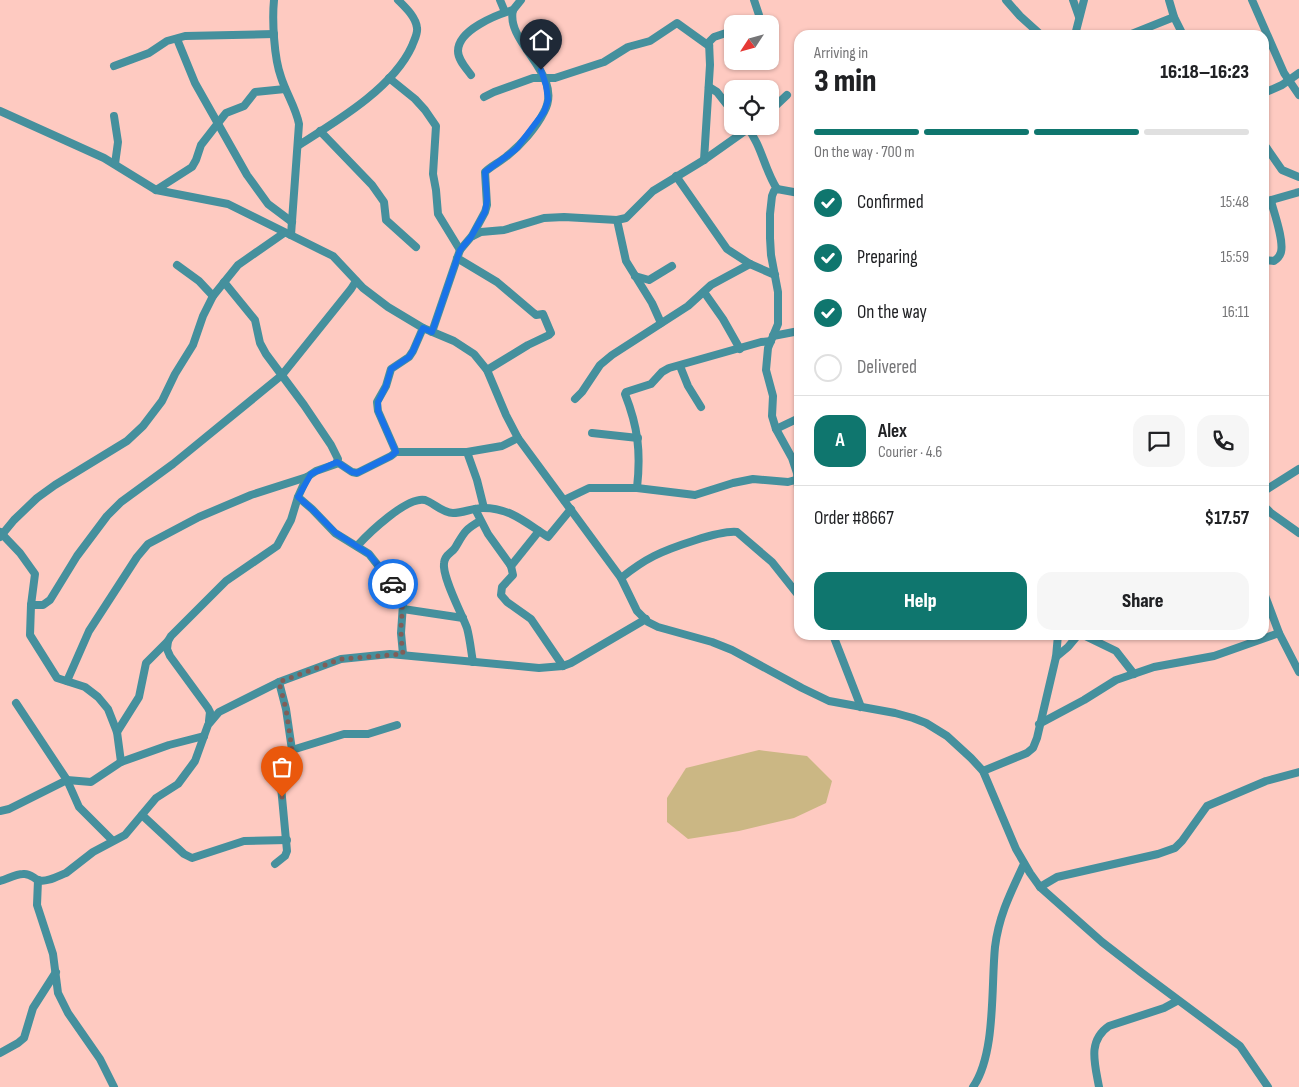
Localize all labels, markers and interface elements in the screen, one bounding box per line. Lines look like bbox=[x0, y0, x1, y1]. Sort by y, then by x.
north arrow bbox=[724, 15, 779, 70]
map controls bbox=[724, 15, 779, 135]
pin bbox=[520, 19, 562, 70]
icon: home bbox=[527, 26, 555, 54]
text: Arriving in bbox=[814, 44, 868, 63]
text: 16:18–16:23 bbox=[1160, 61, 1249, 84]
text: 3 min bbox=[814, 62, 876, 101]
button: locate bbox=[724, 80, 779, 135]
text: On the way · 700 m bbox=[814, 143, 915, 162]
icon: check bbox=[814, 189, 842, 217]
text: Confirmed bbox=[857, 191, 924, 214]
text: 15:48 bbox=[1220, 193, 1249, 212]
icon: check bbox=[814, 244, 842, 272]
text: Preparing bbox=[857, 246, 918, 269]
text: 15:59 bbox=[1220, 248, 1249, 267]
icon: check bbox=[814, 299, 842, 327]
text: On the way bbox=[857, 301, 927, 324]
text: 16:11 bbox=[1222, 303, 1249, 322]
text: Delivered bbox=[857, 356, 917, 379]
button: chat bbox=[1133, 415, 1185, 467]
button: phone bbox=[1197, 415, 1249, 467]
text: Alex bbox=[878, 420, 907, 443]
text: A bbox=[835, 429, 845, 452]
text: Courier · 4.6 bbox=[878, 443, 942, 462]
text: Order #8667 bbox=[814, 507, 894, 530]
text: $17.57 bbox=[1205, 507, 1249, 530]
courier bbox=[368, 559, 418, 609]
icon: car bbox=[379, 570, 407, 598]
button: Help bbox=[814, 572, 1027, 630]
button: Share bbox=[1037, 572, 1249, 630]
pin bbox=[261, 746, 303, 797]
icon: bag bbox=[268, 753, 296, 781]

